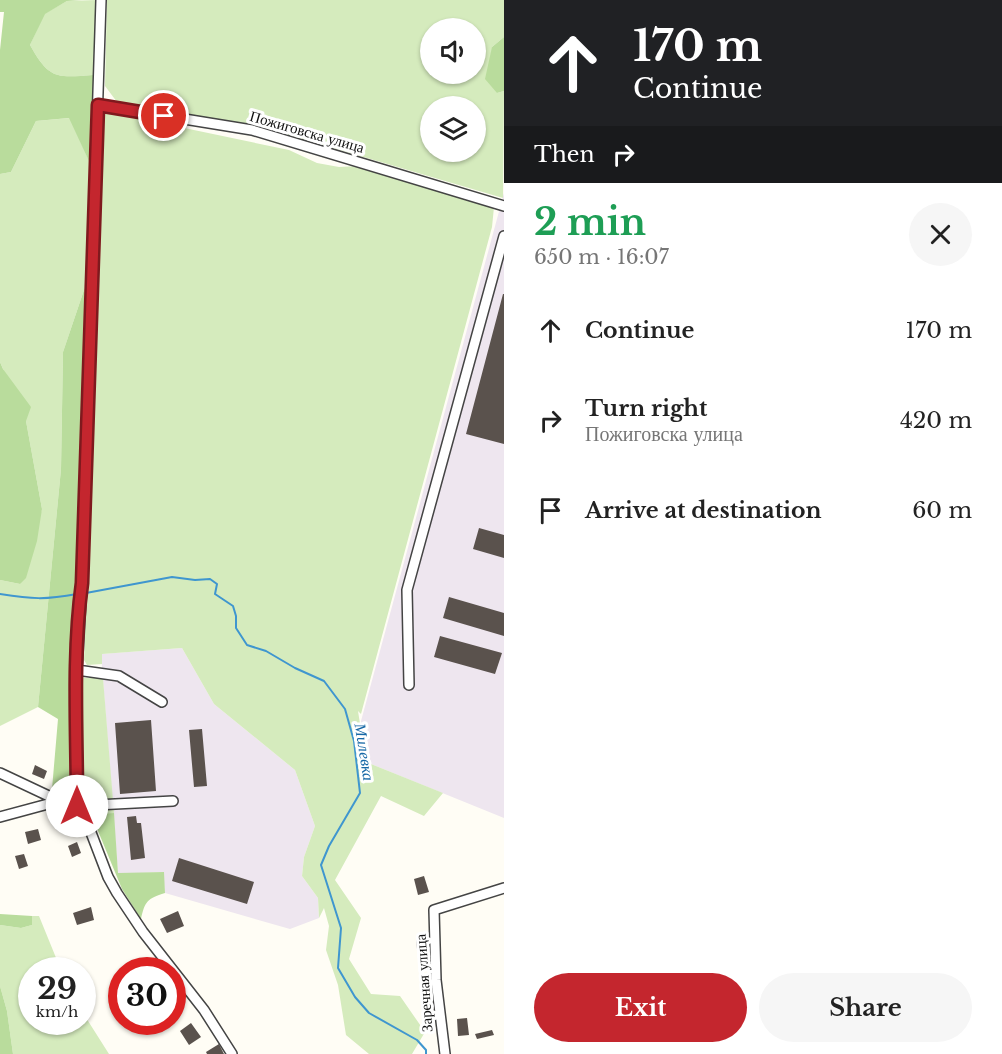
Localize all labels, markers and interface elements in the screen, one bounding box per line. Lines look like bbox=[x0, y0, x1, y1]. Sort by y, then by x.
map controls bbox=[420, 18, 486, 162]
button: sound bbox=[420, 18, 486, 84]
text: 170 m bbox=[633, 20, 762, 72]
icon: ahead bbox=[534, 24, 612, 102]
text: Continue bbox=[633, 72, 763, 105]
pin bbox=[138, 90, 189, 141]
button: layers bbox=[420, 96, 486, 162]
icon: arrive bbox=[147, 99, 180, 132]
street label: Пожиговска улица bbox=[248, 106, 367, 157]
icon: right bbox=[607, 138, 640, 171]
text: Then bbox=[534, 141, 595, 168]
text: 2 min bbox=[534, 200, 646, 245]
button: close bbox=[909, 203, 972, 266]
text: 650 m · 16:07 bbox=[534, 245, 669, 269]
icon: ahead bbox=[534, 314, 567, 347]
text: Continue bbox=[585, 317, 694, 344]
text: 170 m bbox=[906, 317, 972, 344]
text: Turn right bbox=[585, 395, 707, 422]
icon: right bbox=[534, 404, 567, 437]
text: 420 m bbox=[900, 407, 972, 434]
text: Пожиговска улица bbox=[585, 422, 743, 446]
icon: arrive bbox=[534, 494, 567, 527]
text: Arrive at destination bbox=[585, 497, 822, 524]
text: 60 m bbox=[912, 497, 972, 524]
water label: Милевка bbox=[350, 721, 379, 782]
position arrow bbox=[45, 774, 109, 838]
street label: Заречная улица bbox=[411, 933, 436, 1033]
speed limit sign: 30 bbox=[108, 957, 186, 1035]
text: 29 bbox=[37, 970, 77, 1007]
button: Exit bbox=[534, 973, 747, 1042]
button: Share bbox=[759, 973, 972, 1042]
text: km/h bbox=[36, 1002, 78, 1021]

